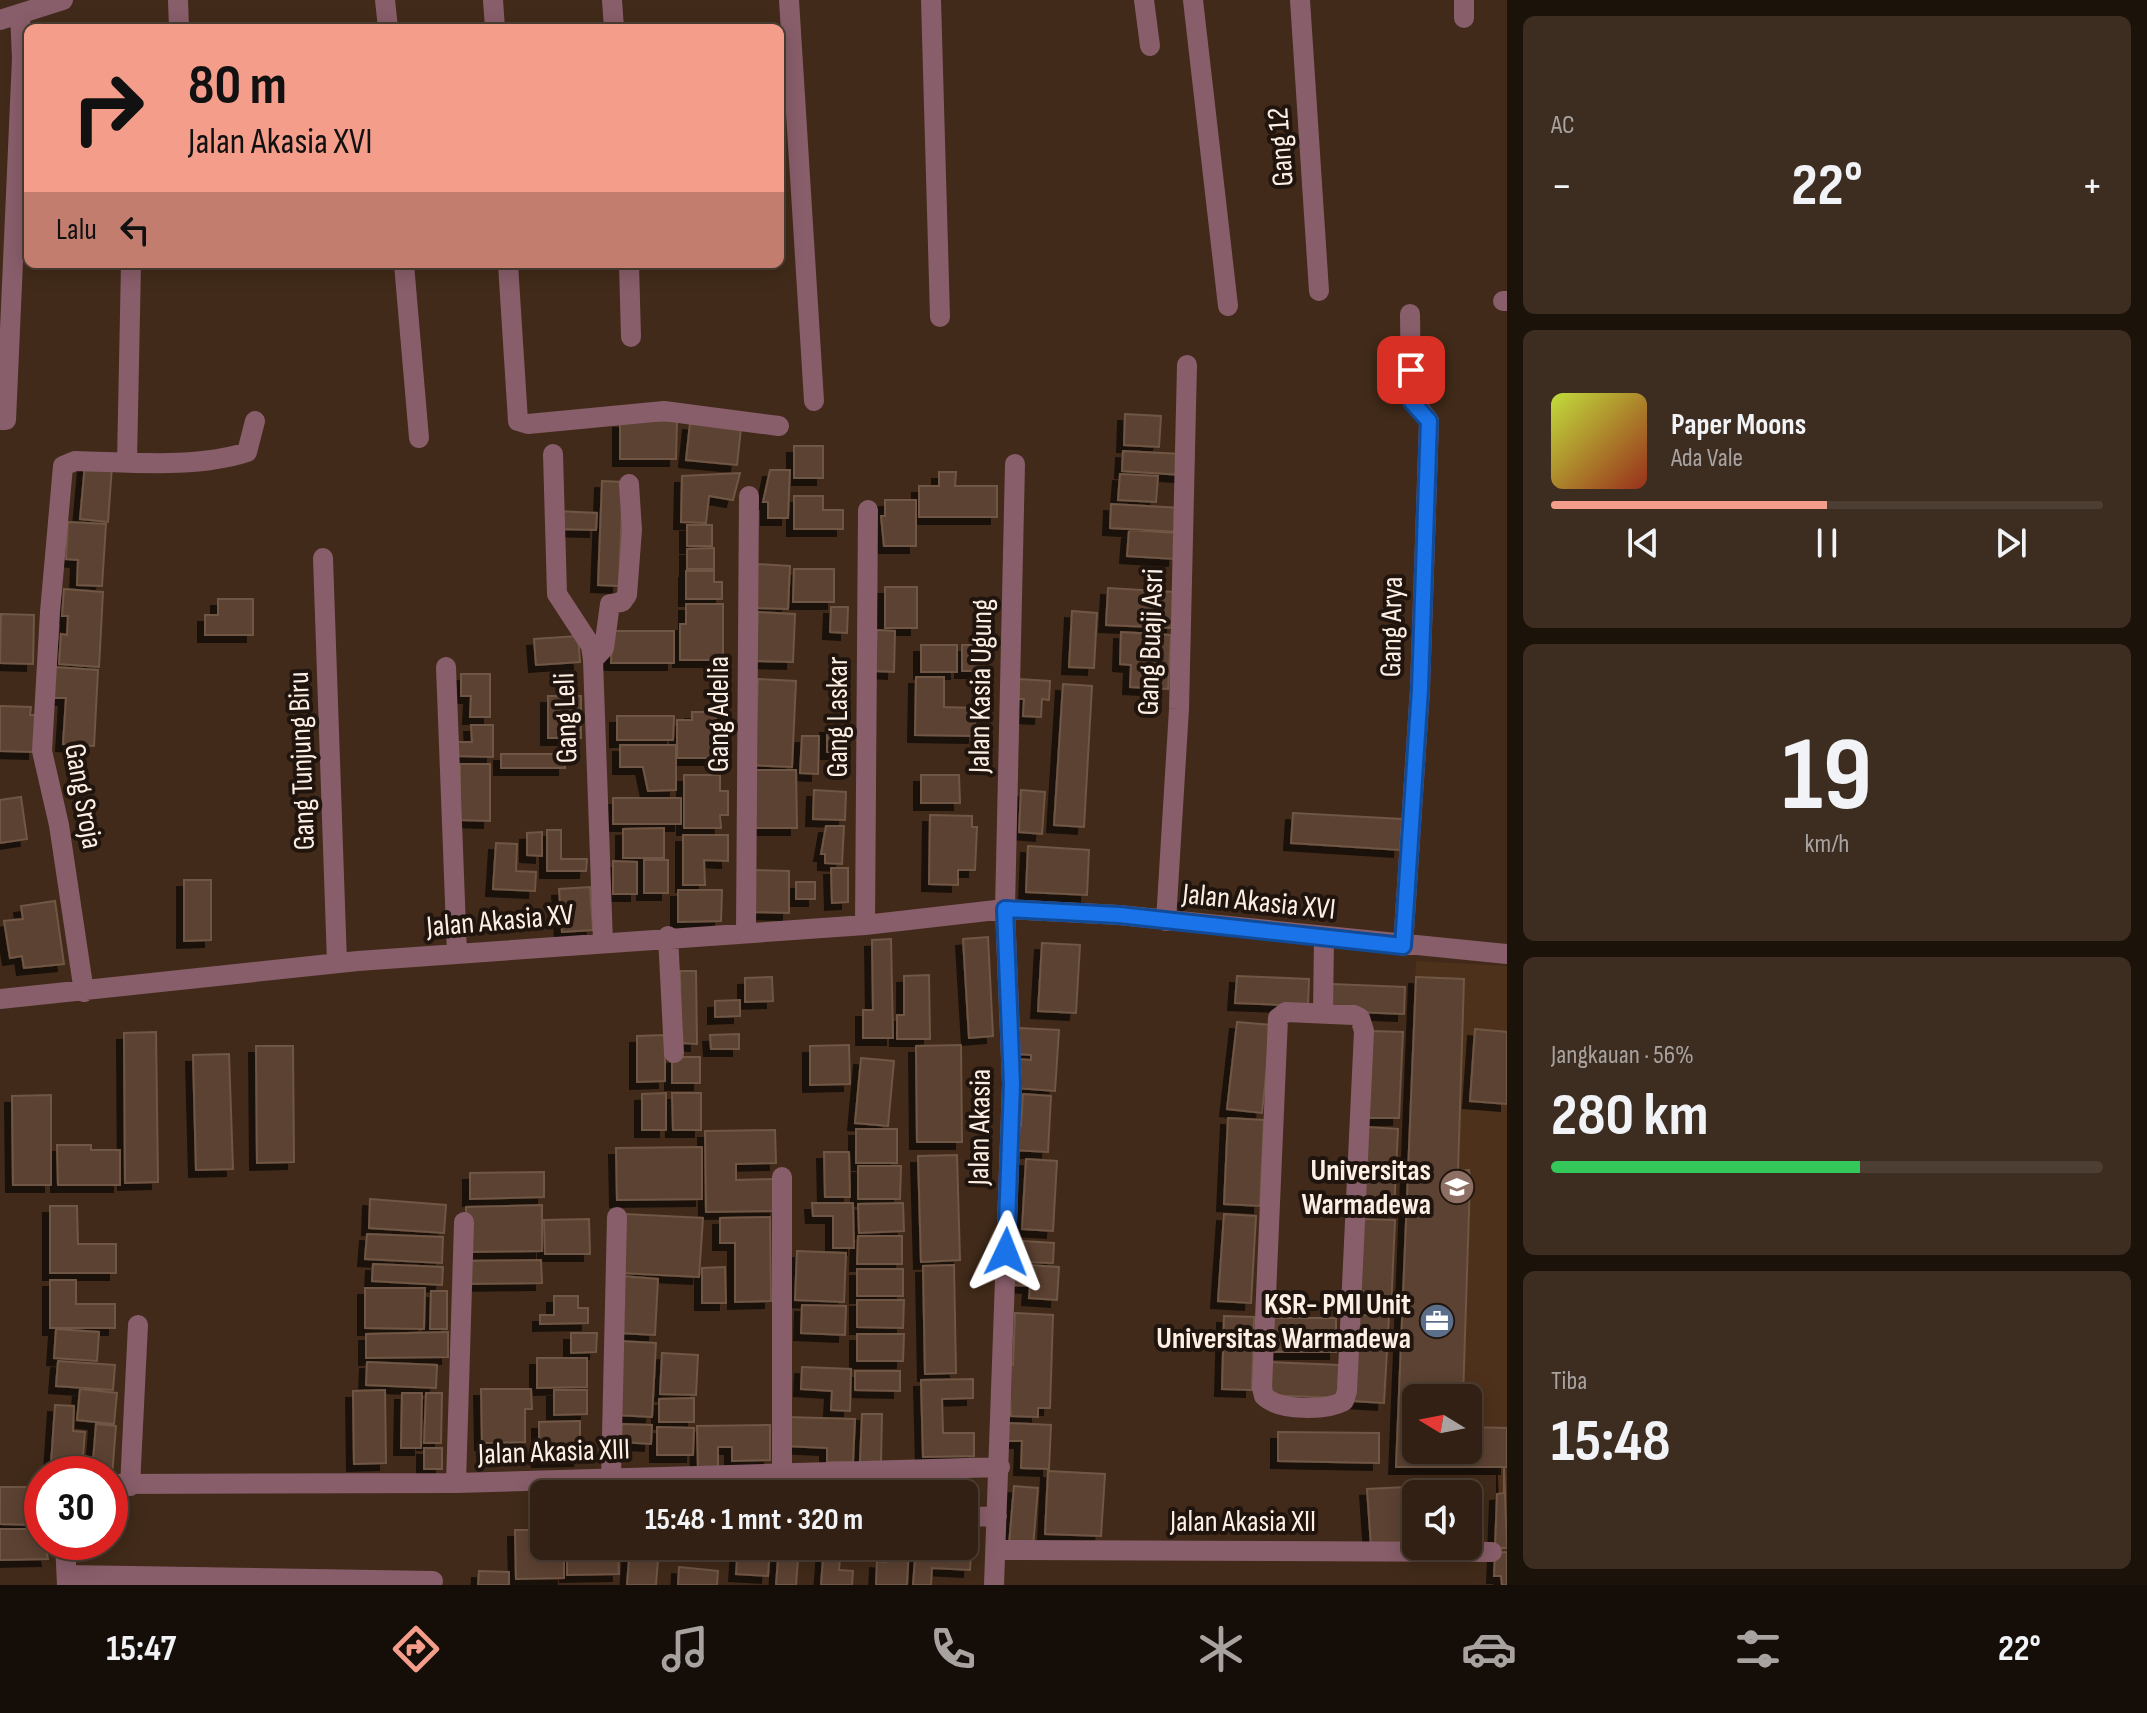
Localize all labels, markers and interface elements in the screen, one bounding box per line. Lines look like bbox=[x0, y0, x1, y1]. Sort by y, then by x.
text: 80 m bbox=[188, 53, 287, 120]
icon: right bbox=[56, 56, 160, 160]
street label: Gang 12 bbox=[1260, 106, 1302, 188]
text: AC bbox=[1551, 110, 1575, 141]
text: Jalan Akasia XVI bbox=[188, 121, 373, 164]
text: 22° bbox=[1791, 150, 1863, 222]
text: − bbox=[1551, 160, 1573, 213]
text: + bbox=[2081, 160, 2103, 213]
icon: left bbox=[113, 208, 157, 252]
text: Lalu bbox=[56, 212, 97, 248]
pin bbox=[1377, 336, 1445, 404]
icon: arrive bbox=[1389, 348, 1433, 392]
text: Paper Moons bbox=[1671, 407, 1806, 443]
text: Ada Vale bbox=[1671, 443, 1743, 474]
icon: previous bbox=[1621, 521, 1665, 565]
icon: pause bbox=[1805, 521, 1849, 565]
icon: next bbox=[1989, 521, 2033, 565]
street label: Gang Buaji Asri bbox=[1130, 568, 1172, 716]
street label: Gang Arya bbox=[1373, 576, 1411, 678]
street label: Jalan Kasia Ugung bbox=[961, 599, 1001, 774]
street label: Gang Adelia bbox=[701, 656, 737, 772]
street label: Gang Laskar bbox=[820, 656, 856, 778]
street label: Gang Tunjung Biru bbox=[281, 671, 323, 851]
street label: Gang Leli bbox=[546, 672, 586, 764]
text: 19 bbox=[1782, 714, 1872, 839]
street label: Gang Sroja bbox=[56, 741, 110, 852]
text: km/h bbox=[1805, 829, 1849, 860]
street label: Jalan Akasia XVI bbox=[1180, 876, 1337, 928]
street label: Jalan Akasia XV bbox=[424, 897, 576, 945]
text: Jangkauan · 56% bbox=[1551, 1040, 1694, 1071]
street label: Jalan Akasia bbox=[961, 1068, 999, 1187]
text: 280 km bbox=[1551, 1080, 1709, 1152]
place label: Universitas Warmadewa bbox=[1301, 1153, 1431, 1223]
school or university icon: Universitas Warmadewa bbox=[1438, 1168, 1476, 1206]
position arrow bbox=[964, 1210, 1048, 1294]
place label: KSR- PMI Unit Universitas Warmadewa bbox=[1156, 1287, 1411, 1357]
office icon: KSR- PMI Unit Universitas Warmadewa bbox=[1418, 1302, 1456, 1340]
text: Tiba bbox=[1551, 1366, 1587, 1397]
north arrow bbox=[1402, 1384, 1482, 1464]
map controls bbox=[1402, 1384, 1482, 1560]
text: 15:48 bbox=[1551, 1406, 1671, 1478]
street label: Jalan Akasia XIII bbox=[476, 1431, 631, 1473]
speed limit sign: 30 bbox=[24, 1456, 128, 1560]
button: sound bbox=[1402, 1480, 1482, 1560]
text: 15:48 · 1 mnt · 320 m bbox=[645, 1502, 863, 1538]
street label: Jalan Akasia XII bbox=[1169, 1504, 1316, 1540]
icon: directions bbox=[388, 1621, 444, 1677]
icon: music bbox=[657, 1621, 713, 1677]
icon: phone bbox=[925, 1621, 981, 1677]
icon: climate bbox=[1193, 1621, 1249, 1677]
icon: car bbox=[1461, 1621, 1517, 1677]
icon: filters bbox=[1730, 1621, 1786, 1677]
text: 15:47 bbox=[106, 1628, 176, 1671]
text: 22° bbox=[1998, 1628, 2041, 1671]

